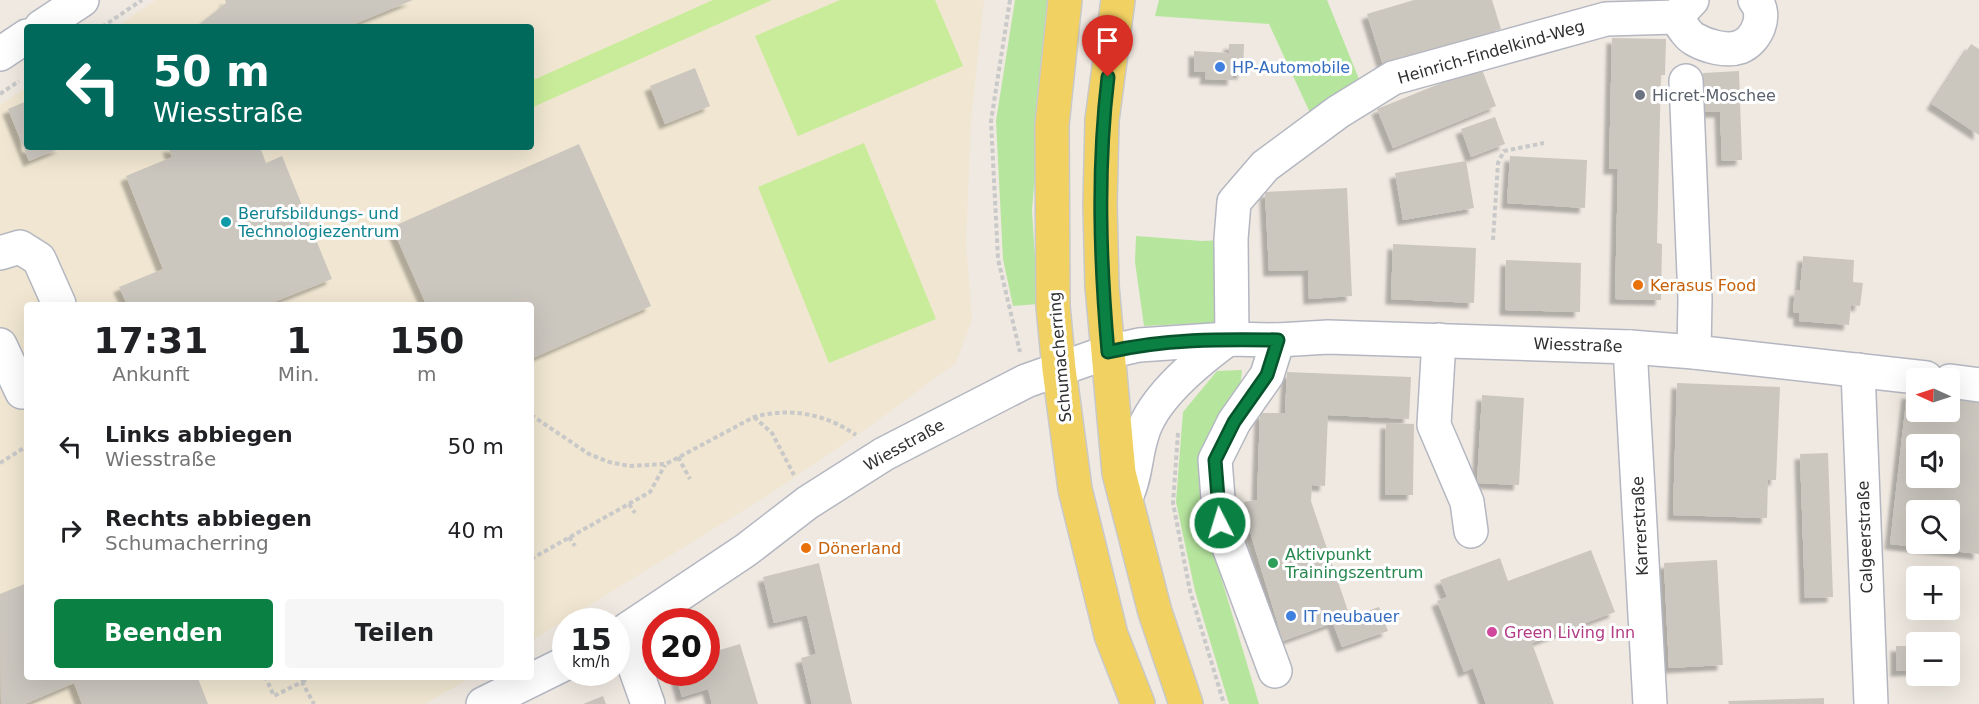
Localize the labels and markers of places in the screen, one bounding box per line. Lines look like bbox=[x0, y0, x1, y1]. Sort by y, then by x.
pin bbox=[1082, 15, 1133, 77]
place label: HP-Automobile bbox=[1232, 58, 1350, 77]
marker: HP-Automobile bbox=[1213, 60, 1227, 74]
place label: Hicret-Moschee bbox=[1652, 86, 1776, 105]
marker: Hicret-Moschee bbox=[1633, 88, 1647, 102]
place label: Berufsbildungs- und Technologiezentrum bbox=[237, 204, 399, 241]
marker: Berufsbildungs- und Technologiezentrum bbox=[219, 215, 233, 229]
place label: Kerasus Food bbox=[1650, 276, 1756, 295]
marker: Kerasus Food bbox=[1631, 278, 1645, 292]
place label: Dönerland bbox=[818, 539, 901, 558]
marker: Dönerland bbox=[799, 541, 813, 555]
place label: Aktivpunkt Trainingszentrum bbox=[1284, 545, 1423, 582]
marker: Aktivpunkt Trainingszentrum bbox=[1266, 556, 1280, 570]
place label: IT neubauer bbox=[1303, 607, 1400, 626]
marker: IT neubauer bbox=[1284, 609, 1298, 623]
place label: Green Living Inn bbox=[1504, 623, 1635, 642]
marker: Green Living Inn bbox=[1485, 625, 1499, 639]

